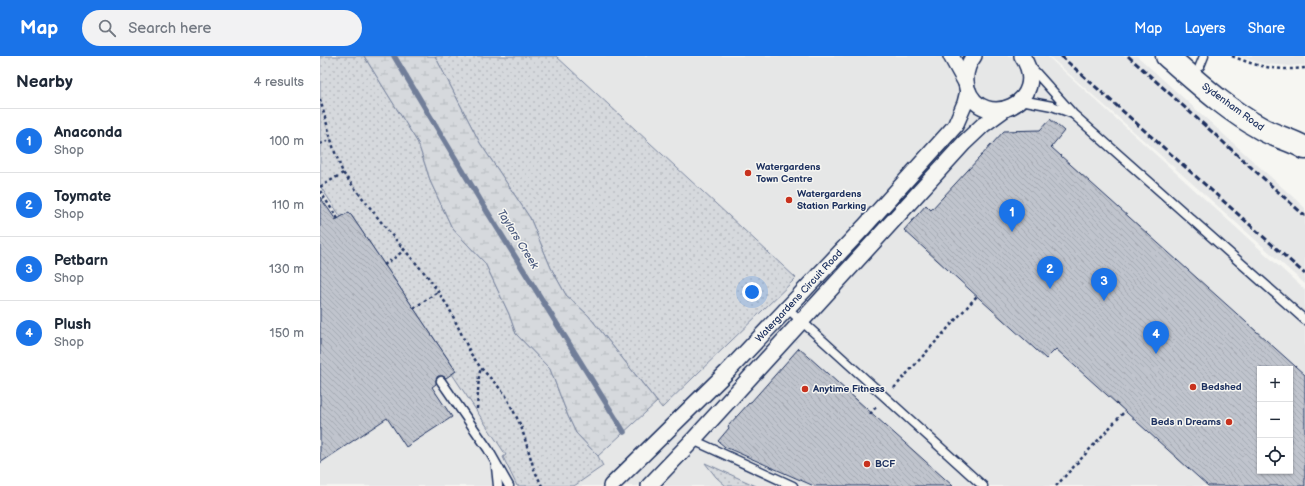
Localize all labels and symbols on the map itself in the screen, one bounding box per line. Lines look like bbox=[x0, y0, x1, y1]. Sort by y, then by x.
street label: Sydenham Road bbox=[1200, 80, 1267, 134]
place label: Watergardens Town Centre bbox=[756, 161, 820, 185]
marker: Watergardens Town Centre bbox=[743, 168, 753, 178]
place label: Watergardens Station Parking bbox=[797, 188, 867, 212]
marker: Watergardens Station Parking bbox=[784, 195, 794, 205]
pin: 1 bbox=[999, 199, 1025, 232]
water label: Taylors Creek bbox=[495, 207, 542, 272]
street label: Watergardens Circuit Road bbox=[753, 247, 845, 345]
pin: 2 bbox=[1037, 256, 1063, 289]
pin: 3 bbox=[1091, 268, 1117, 301]
your location bbox=[742, 282, 762, 302]
pin: 4 bbox=[1143, 321, 1169, 354]
place label: Bedshed bbox=[1201, 381, 1242, 393]
marker: Bedshed bbox=[1188, 382, 1198, 392]
place label: Anytime Fitness bbox=[812, 383, 885, 395]
marker: Anytime Fitness bbox=[800, 384, 810, 394]
place label: Beds n Dreams bbox=[1151, 416, 1221, 428]
marker: Beds n Dreams bbox=[1224, 417, 1234, 427]
place label: BCF bbox=[875, 458, 895, 470]
marker: BCF bbox=[862, 459, 872, 469]

